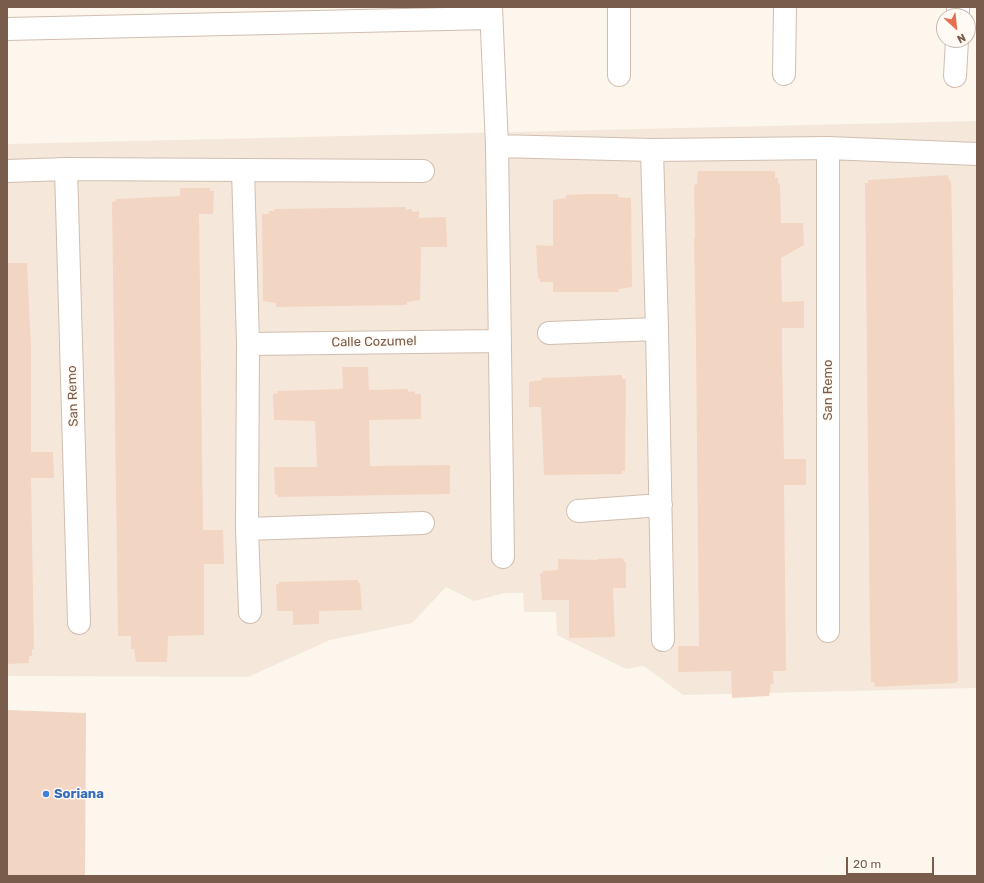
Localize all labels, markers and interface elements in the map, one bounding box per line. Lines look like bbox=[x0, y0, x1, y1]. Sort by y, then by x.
north arrow bbox=[936, 8, 976, 48]
text: N bbox=[955, 31, 968, 46]
street label: Calle Cozumel bbox=[331, 333, 417, 351]
street label: San Remo bbox=[820, 359, 836, 421]
street label: San Remo bbox=[64, 365, 82, 427]
place label: Soriana bbox=[54, 786, 104, 802]
marker: Soriana bbox=[41, 789, 51, 799]
scale bar bbox=[848, 849, 936, 875]
text: 20 m bbox=[853, 857, 881, 871]

